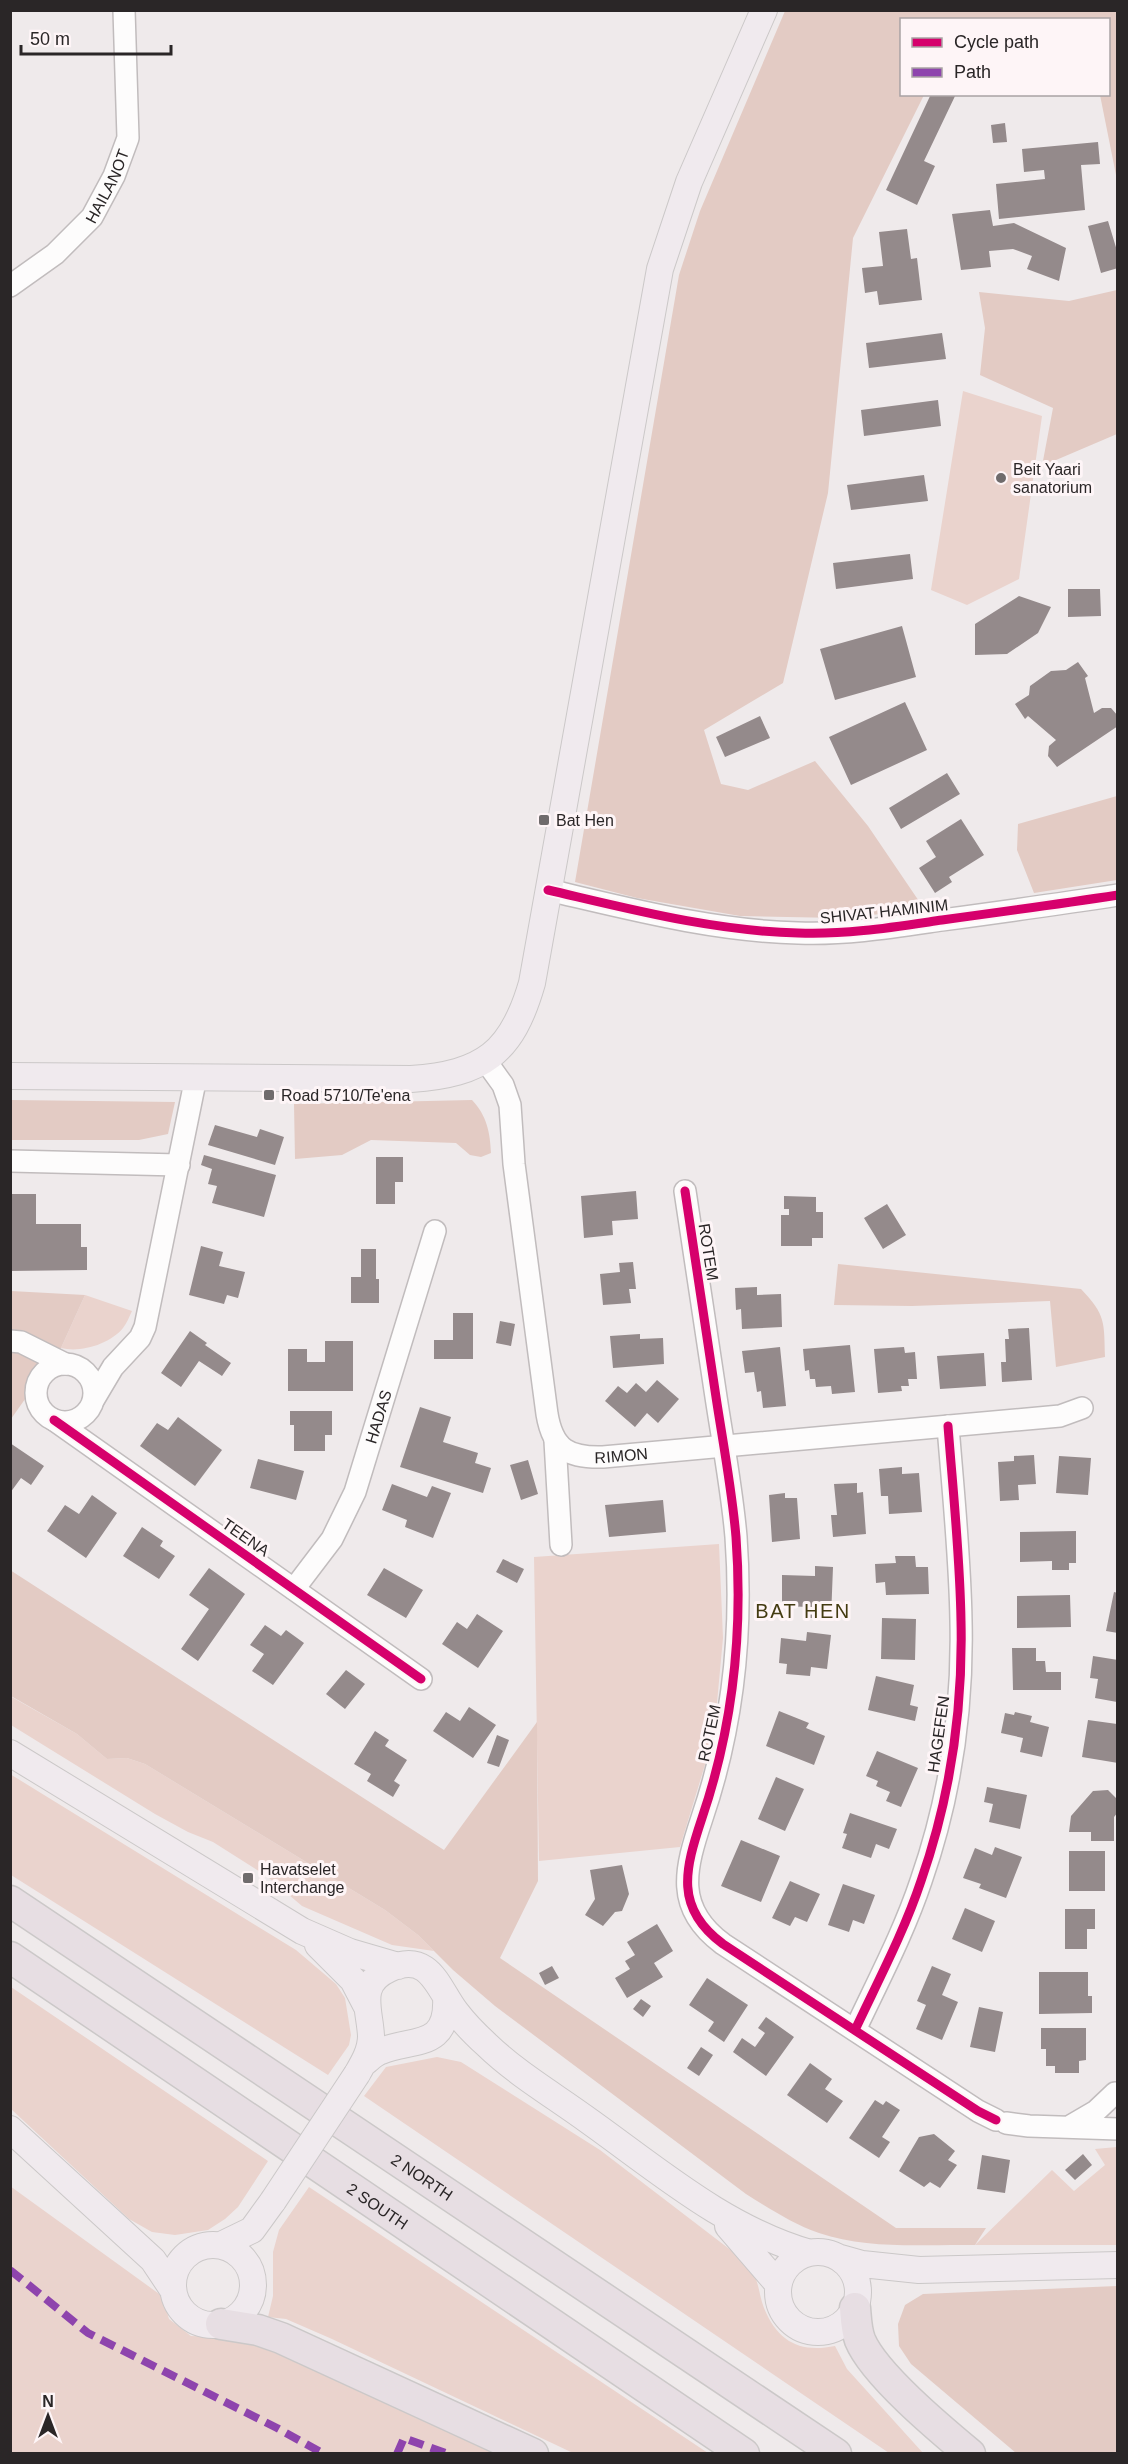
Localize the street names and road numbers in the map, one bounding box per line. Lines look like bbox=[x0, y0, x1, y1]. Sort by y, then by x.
street label: HAILANOT bbox=[82, 147, 132, 226]
street label: SHIVAT HAMINIM bbox=[819, 896, 949, 927]
street label: ROTEM bbox=[696, 1222, 721, 1282]
street label: HADAS bbox=[362, 1388, 395, 1446]
street label: RIMON bbox=[594, 1445, 649, 1466]
street label: TEENA bbox=[219, 1515, 273, 1560]
street label: HAGEFEN bbox=[925, 1695, 952, 1774]
street label: ROTEM bbox=[695, 1703, 724, 1763]
street label: 2 NORTH bbox=[388, 2151, 456, 2204]
street label: 2 SOUTH bbox=[344, 2180, 411, 2233]

